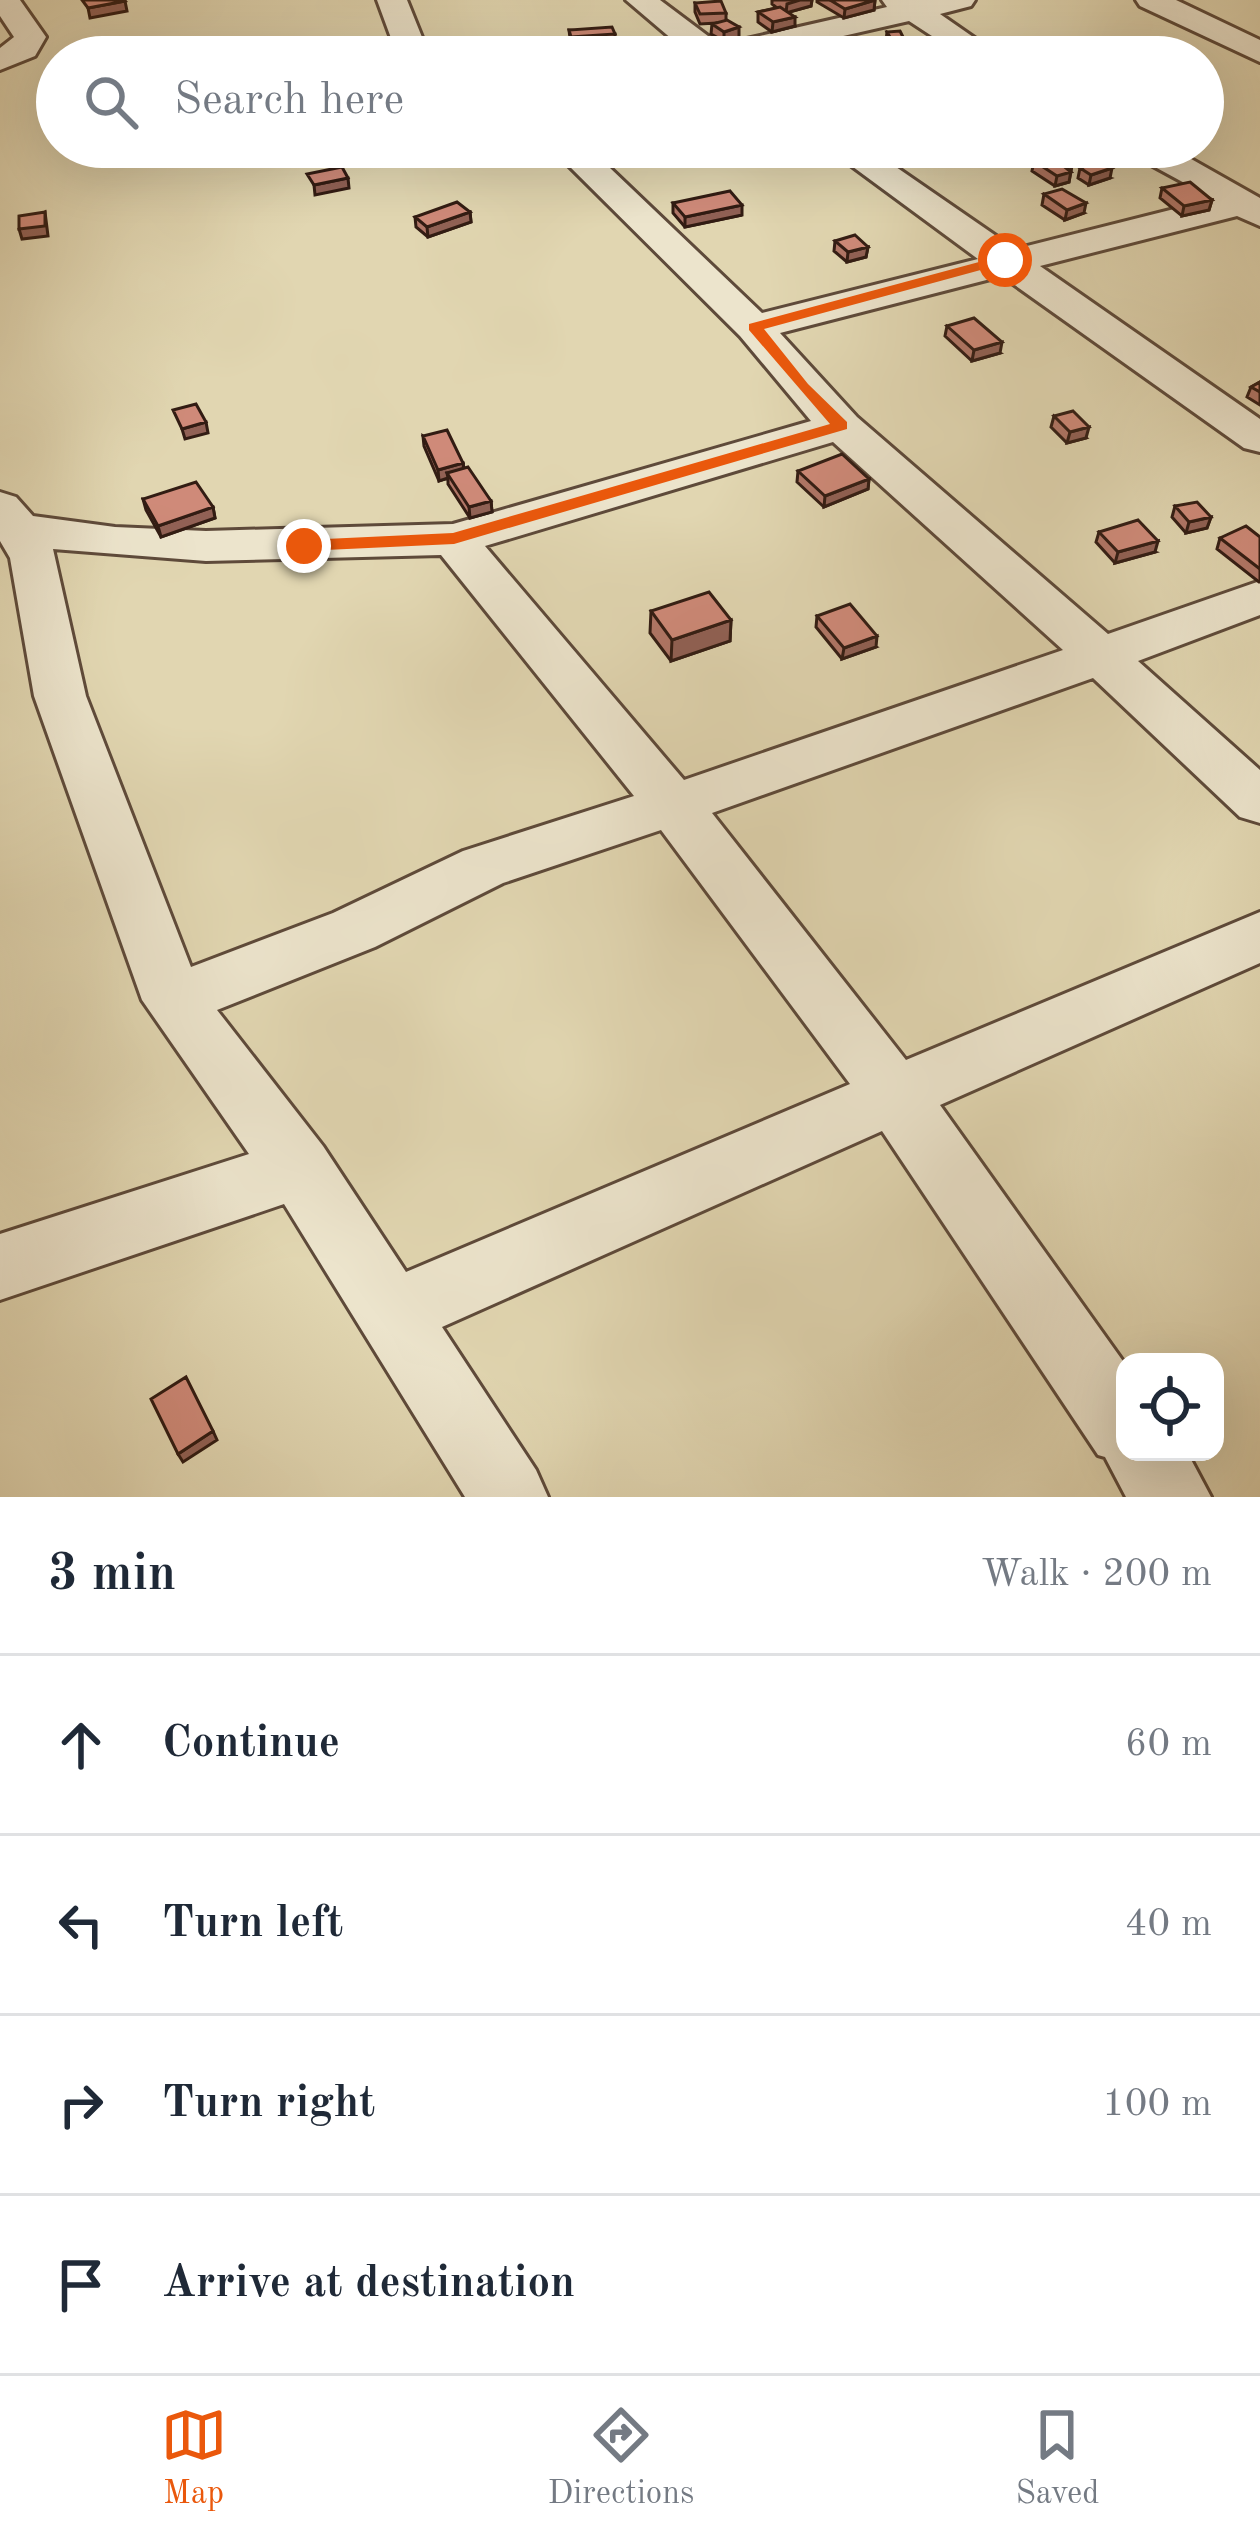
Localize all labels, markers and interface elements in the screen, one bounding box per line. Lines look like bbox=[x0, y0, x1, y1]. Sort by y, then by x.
search box bbox=[36, 36, 1224, 168]
icon: search bbox=[78, 69, 144, 135]
text: Search here bbox=[174, 79, 404, 124]
route start bbox=[978, 233, 1032, 287]
route end bbox=[277, 519, 331, 573]
map controls bbox=[1116, 1353, 1224, 1461]
button: locate bbox=[1116, 1353, 1224, 1461]
text: 3 min bbox=[48, 1550, 176, 1601]
text: Walk · 200 m bbox=[981, 1555, 1212, 1594]
icon: ahead bbox=[48, 1712, 114, 1778]
text: Continue bbox=[162, 1722, 340, 1767]
text: 60 m bbox=[1125, 1725, 1212, 1764]
icon: left bbox=[48, 1892, 114, 1958]
text: Turn left bbox=[162, 1902, 343, 1947]
text: 40 m bbox=[1125, 1905, 1212, 1944]
icon: right bbox=[48, 2072, 114, 2138]
text: Turn right bbox=[162, 2082, 375, 2127]
text: 100 m bbox=[1102, 2085, 1212, 2124]
icon: arrive bbox=[48, 2252, 114, 2318]
text: Arrive at destination bbox=[162, 2262, 575, 2307]
tab: Map bbox=[161, 2402, 227, 2515]
tab: Directions bbox=[548, 2402, 694, 2515]
tab: Saved bbox=[1015, 2402, 1099, 2515]

